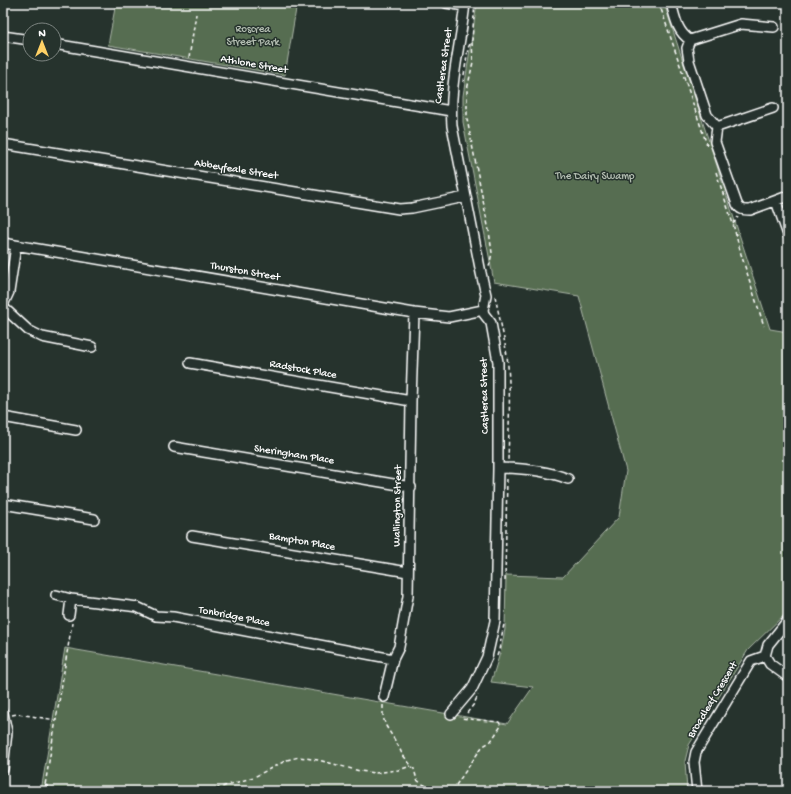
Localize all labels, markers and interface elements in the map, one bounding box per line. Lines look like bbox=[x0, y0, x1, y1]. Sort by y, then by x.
north arrow bbox=[22, 22, 62, 62]
park label: Roscrea Street Park bbox=[227, 24, 281, 49]
street label: Castlerea Street bbox=[433, 26, 455, 105]
text: N bbox=[38, 28, 46, 40]
street label: Athlone Street bbox=[220, 53, 290, 77]
street label: Abbeyfeale Street bbox=[193, 156, 280, 183]
park label: The Dairy Swamp bbox=[555, 171, 635, 183]
street label: Thurston Street bbox=[208, 260, 282, 284]
street label: Castlerea Street bbox=[478, 356, 492, 434]
street label: Radstock Place bbox=[269, 358, 338, 382]
street label: Sheringham Place bbox=[253, 443, 335, 467]
street label: Wallington Street bbox=[391, 464, 405, 547]
street label: Bampton Place bbox=[267, 530, 336, 554]
street label: Tonbridge Place bbox=[196, 604, 271, 630]
street label: Broadleaf Crescent bbox=[684, 658, 741, 741]

